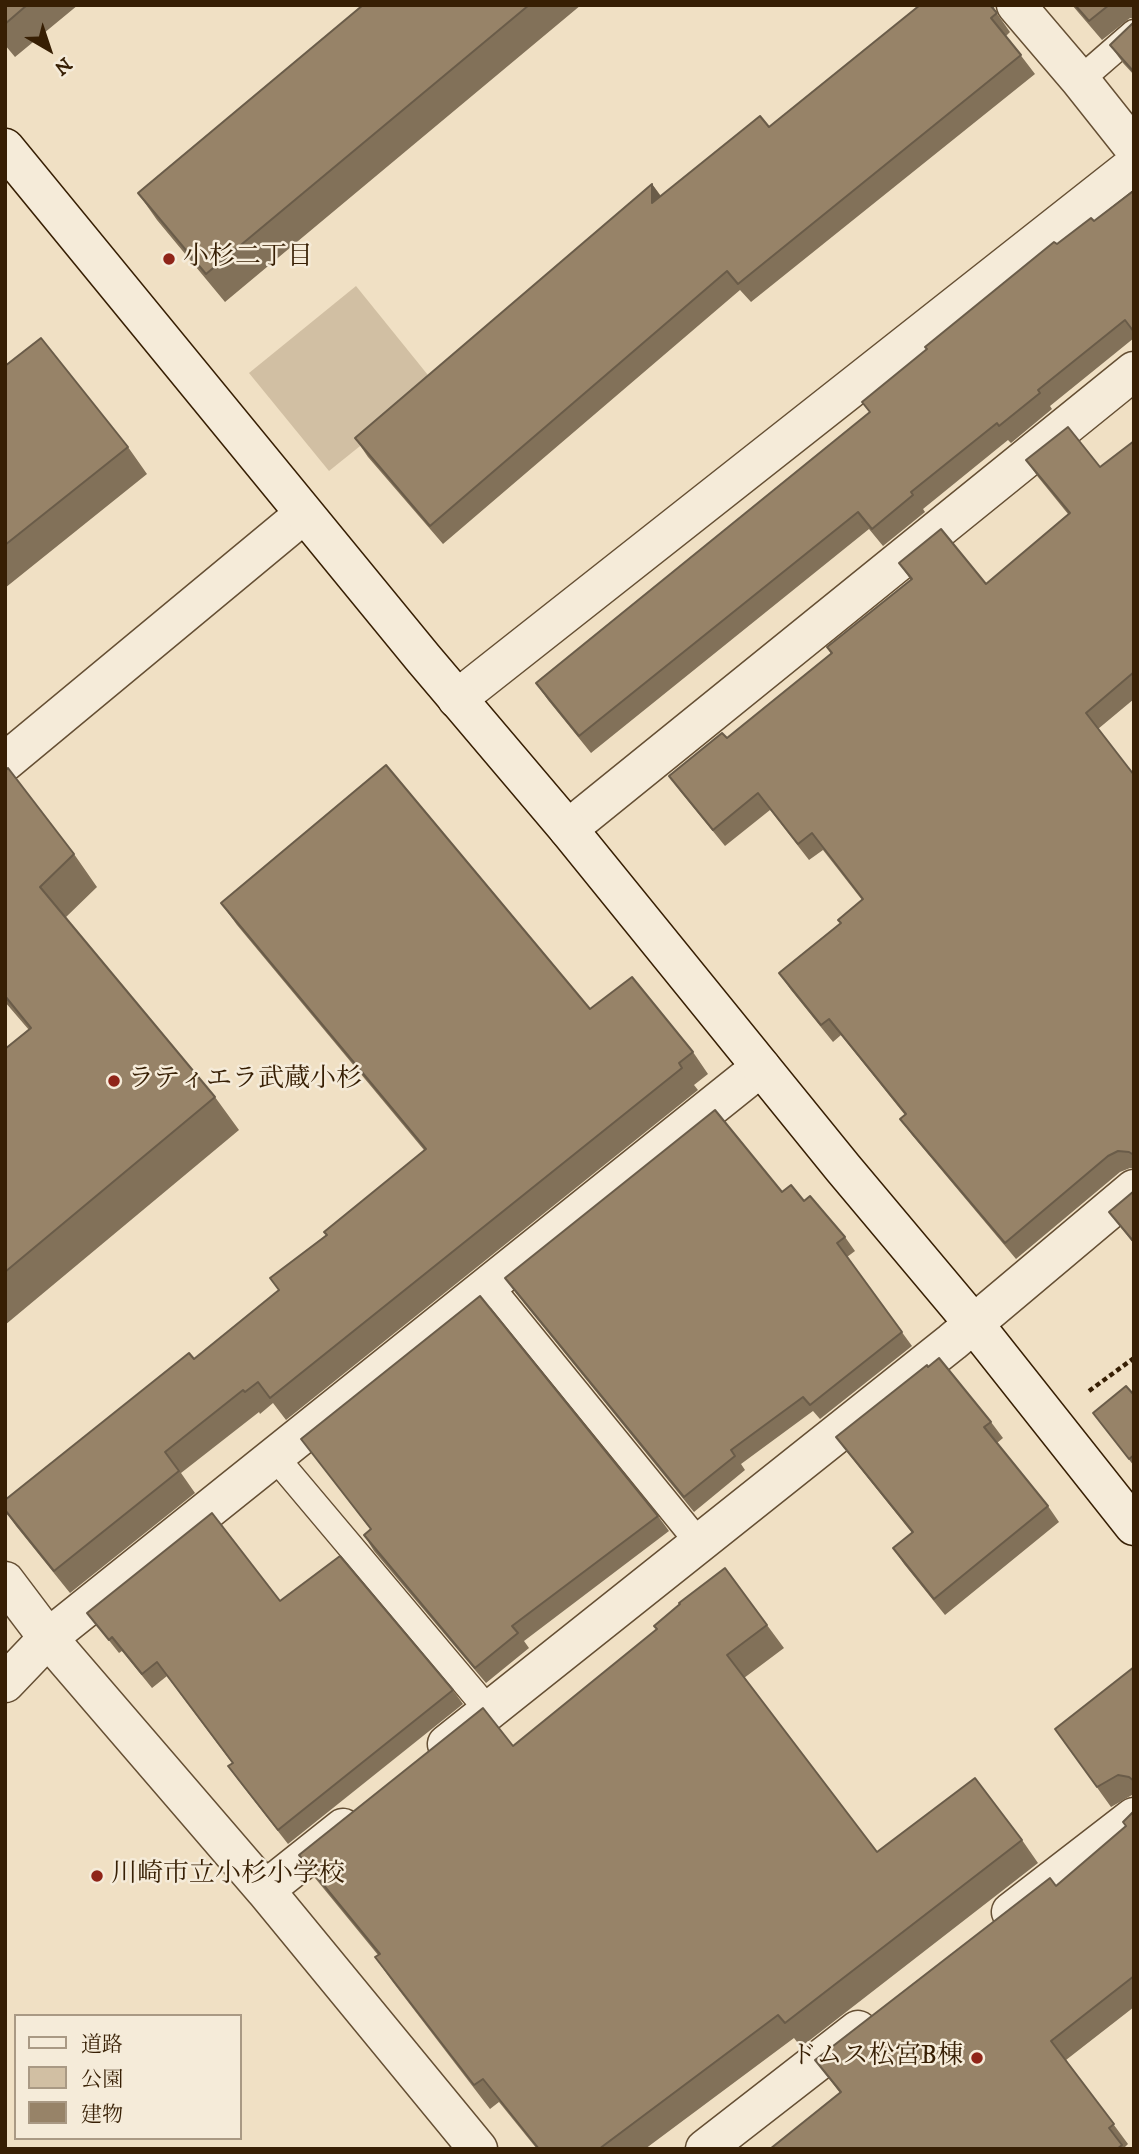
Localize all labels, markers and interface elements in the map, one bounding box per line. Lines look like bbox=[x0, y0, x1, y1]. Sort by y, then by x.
north arrow bbox=[14, 14, 84, 84]
text: N bbox=[49, 52, 76, 80]
place label: 小杉二丁目 bbox=[183, 243, 313, 275]
marker: 小杉二丁目 bbox=[161, 251, 177, 267]
place label: ラティエラ武蔵小杉 bbox=[128, 1065, 362, 1097]
marker: ラティエラ武蔵小杉 bbox=[106, 1073, 122, 1089]
place label: 川崎市立小杉小学校 bbox=[111, 1860, 345, 1892]
marker: 川崎市立小杉小学校 bbox=[89, 1868, 105, 1884]
legend bbox=[14, 2014, 242, 2140]
text: 道路 bbox=[81, 2032, 123, 2058]
place label: ドムス松宮B棟 bbox=[791, 2042, 963, 2074]
marker: ドムス松宮B棟 bbox=[969, 2050, 985, 2066]
text: 公園 bbox=[81, 2067, 123, 2093]
text: 建物 bbox=[81, 2102, 123, 2128]

